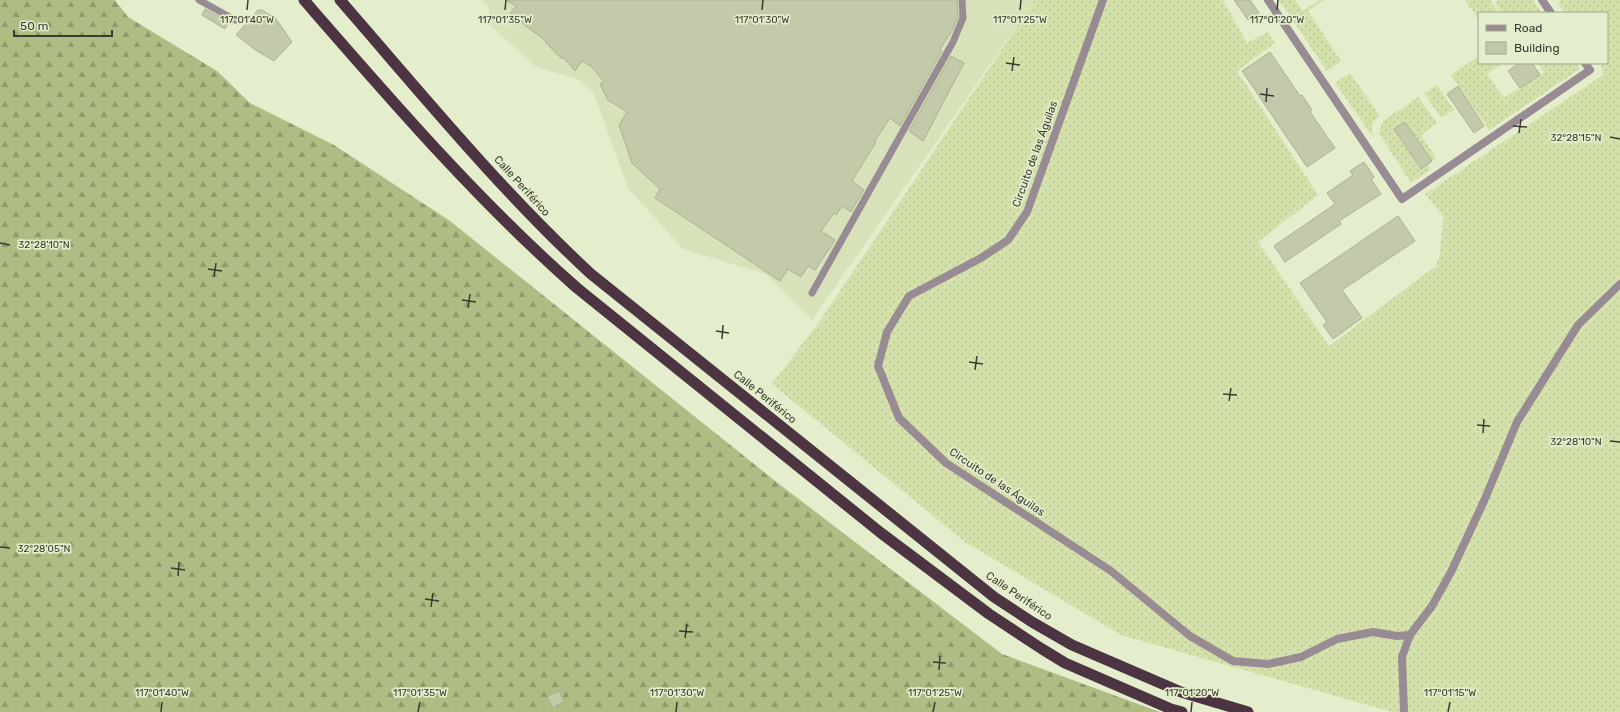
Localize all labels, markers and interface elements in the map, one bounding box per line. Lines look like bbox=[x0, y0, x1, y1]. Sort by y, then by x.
scale bar bbox=[14, 12, 112, 38]
legend bbox=[1478, 12, 1608, 64]
text: 117°01'40"W bbox=[220, 14, 274, 26]
text: 117°01'35"W bbox=[478, 14, 532, 26]
text: 117°01'30"W bbox=[735, 14, 789, 26]
text: 117°01'25"W bbox=[993, 14, 1047, 26]
text: 117°01'20"W bbox=[1250, 14, 1304, 26]
text: 50 m bbox=[20, 19, 48, 33]
text: Road bbox=[1514, 21, 1542, 35]
text: Building bbox=[1514, 41, 1560, 55]
street label: Circuito de las Águilas bbox=[1010, 99, 1060, 209]
text: 32°28'15"N bbox=[1550, 132, 1602, 144]
street label: Calle Periférico bbox=[491, 153, 553, 219]
text: 32°28'10"N bbox=[18, 239, 70, 251]
street label: Calle Periférico bbox=[731, 368, 799, 426]
text: 32°28'10"N bbox=[1550, 436, 1602, 448]
street label: Circuito de las Águilas bbox=[947, 445, 1048, 519]
text: 32°28'05"N bbox=[17, 543, 71, 555]
street label: Calle Periférico bbox=[983, 569, 1055, 623]
text: 117°01'40"W bbox=[135, 687, 189, 699]
text: 117°01'35"W bbox=[393, 687, 447, 699]
text: 117°01'30"W bbox=[650, 687, 704, 699]
text: 117°01'25"W bbox=[908, 687, 962, 699]
text: 117°01'20"W bbox=[1165, 687, 1219, 699]
text: 117°01'15"W bbox=[1424, 687, 1476, 699]

